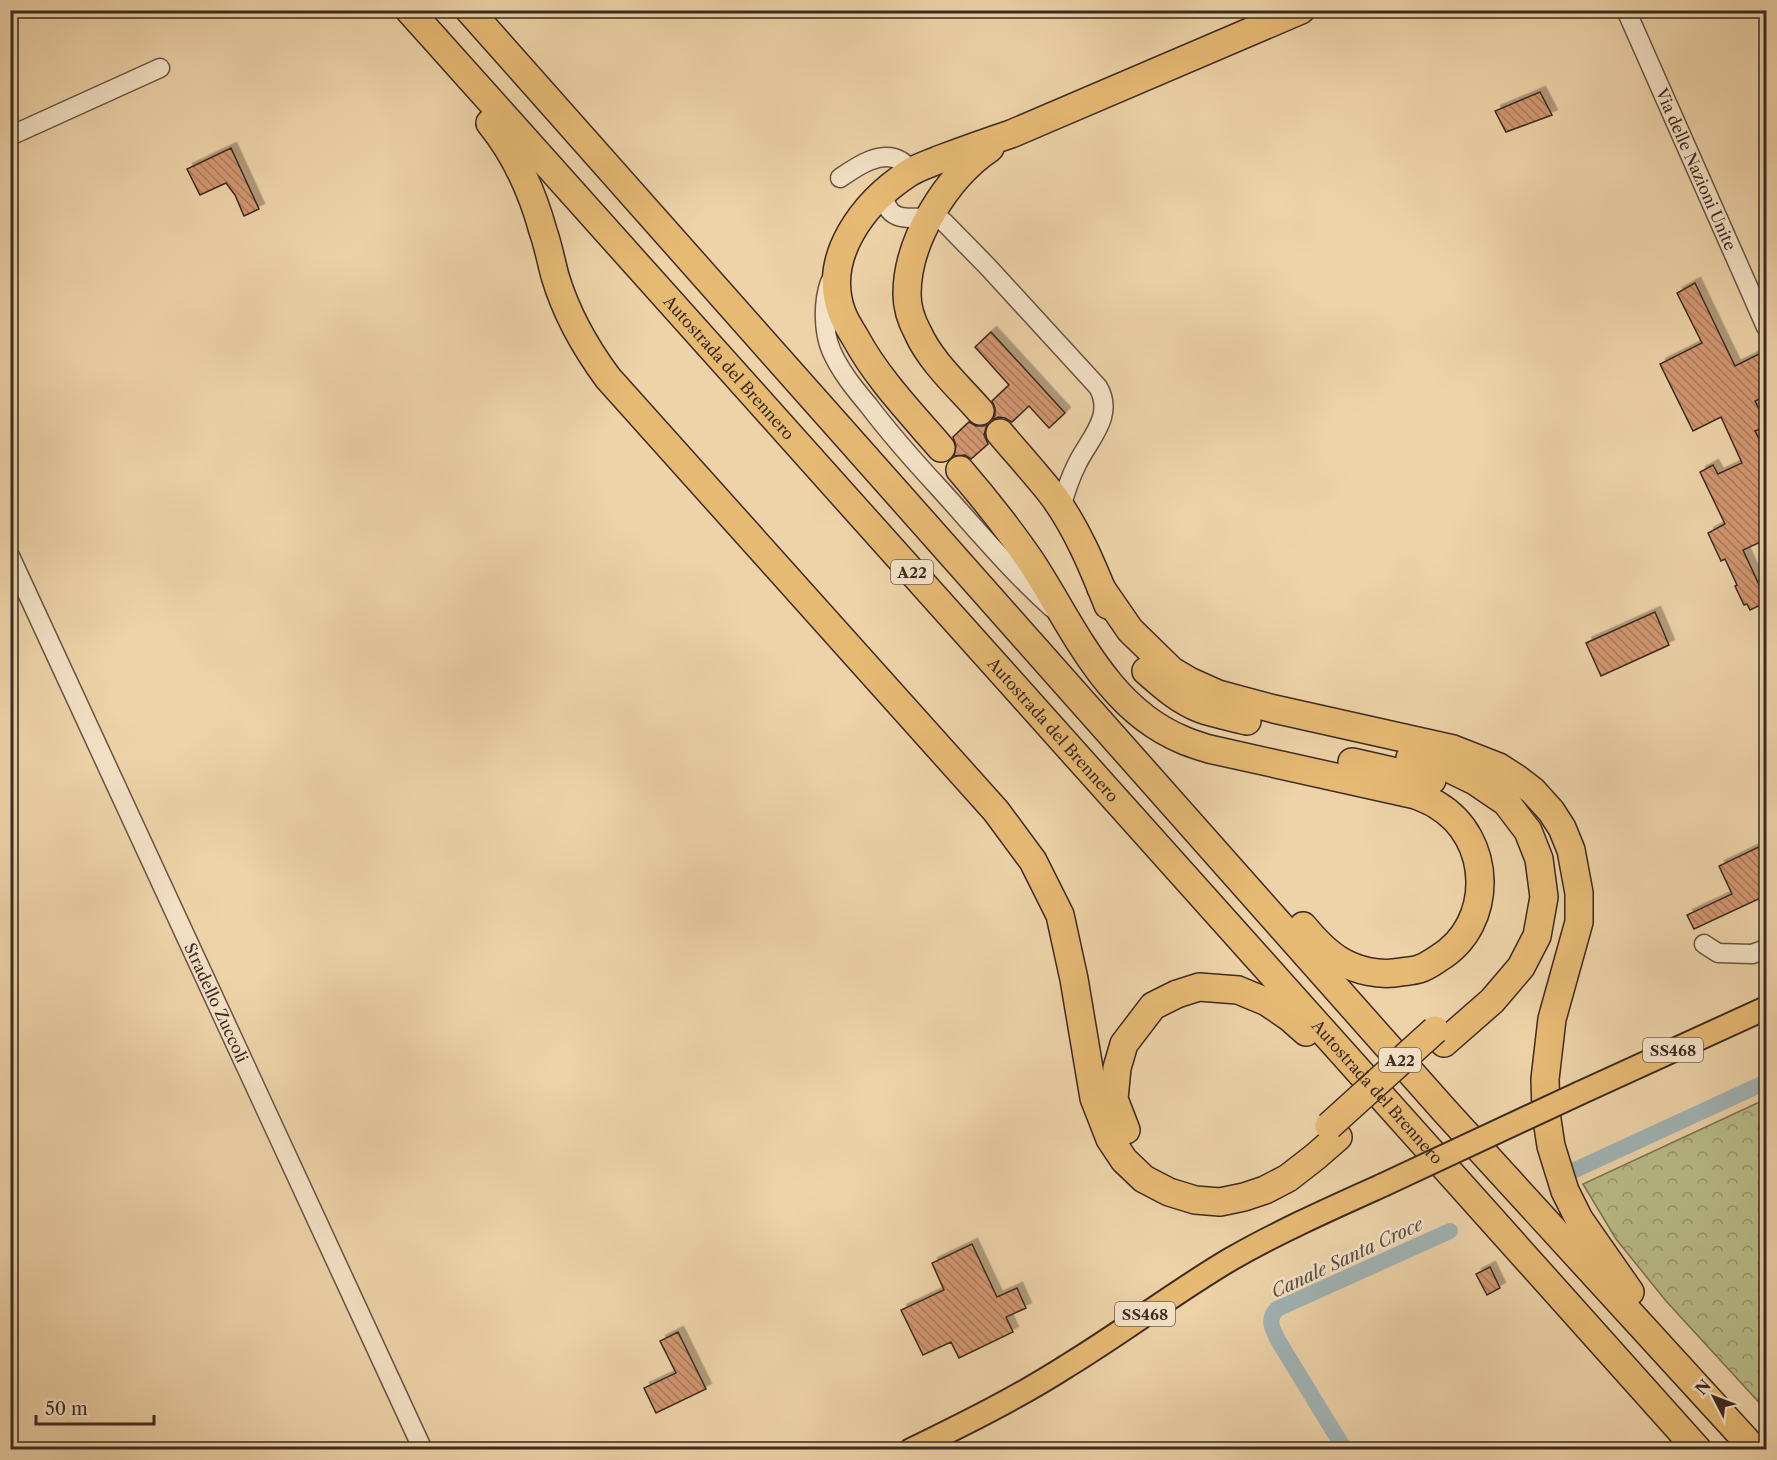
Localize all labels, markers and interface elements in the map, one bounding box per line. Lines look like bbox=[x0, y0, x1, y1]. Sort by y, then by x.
street label: Via delle Nazioni Unite bbox=[1651, 84, 1741, 253]
street label: Autostrada del Brennero bbox=[659, 291, 799, 444]
road number: A22 bbox=[891, 560, 933, 584]
street label: Autostrada del Brennero bbox=[983, 653, 1123, 806]
street label: Stradello Zuccoli bbox=[180, 940, 253, 1066]
street label: Autostrada del Brennero bbox=[1307, 1015, 1447, 1168]
road number: SS468 bbox=[1643, 1038, 1703, 1062]
road number: A22 bbox=[1379, 1048, 1421, 1072]
water label: Canale Santa Croce bbox=[1268, 1213, 1428, 1303]
road number: SS468 bbox=[1115, 1302, 1175, 1326]
north arrow bbox=[1684, 1367, 1744, 1427]
text: N bbox=[1691, 1375, 1715, 1399]
scale bar bbox=[36, 1388, 154, 1426]
text: 50 m bbox=[45, 1398, 88, 1420]

